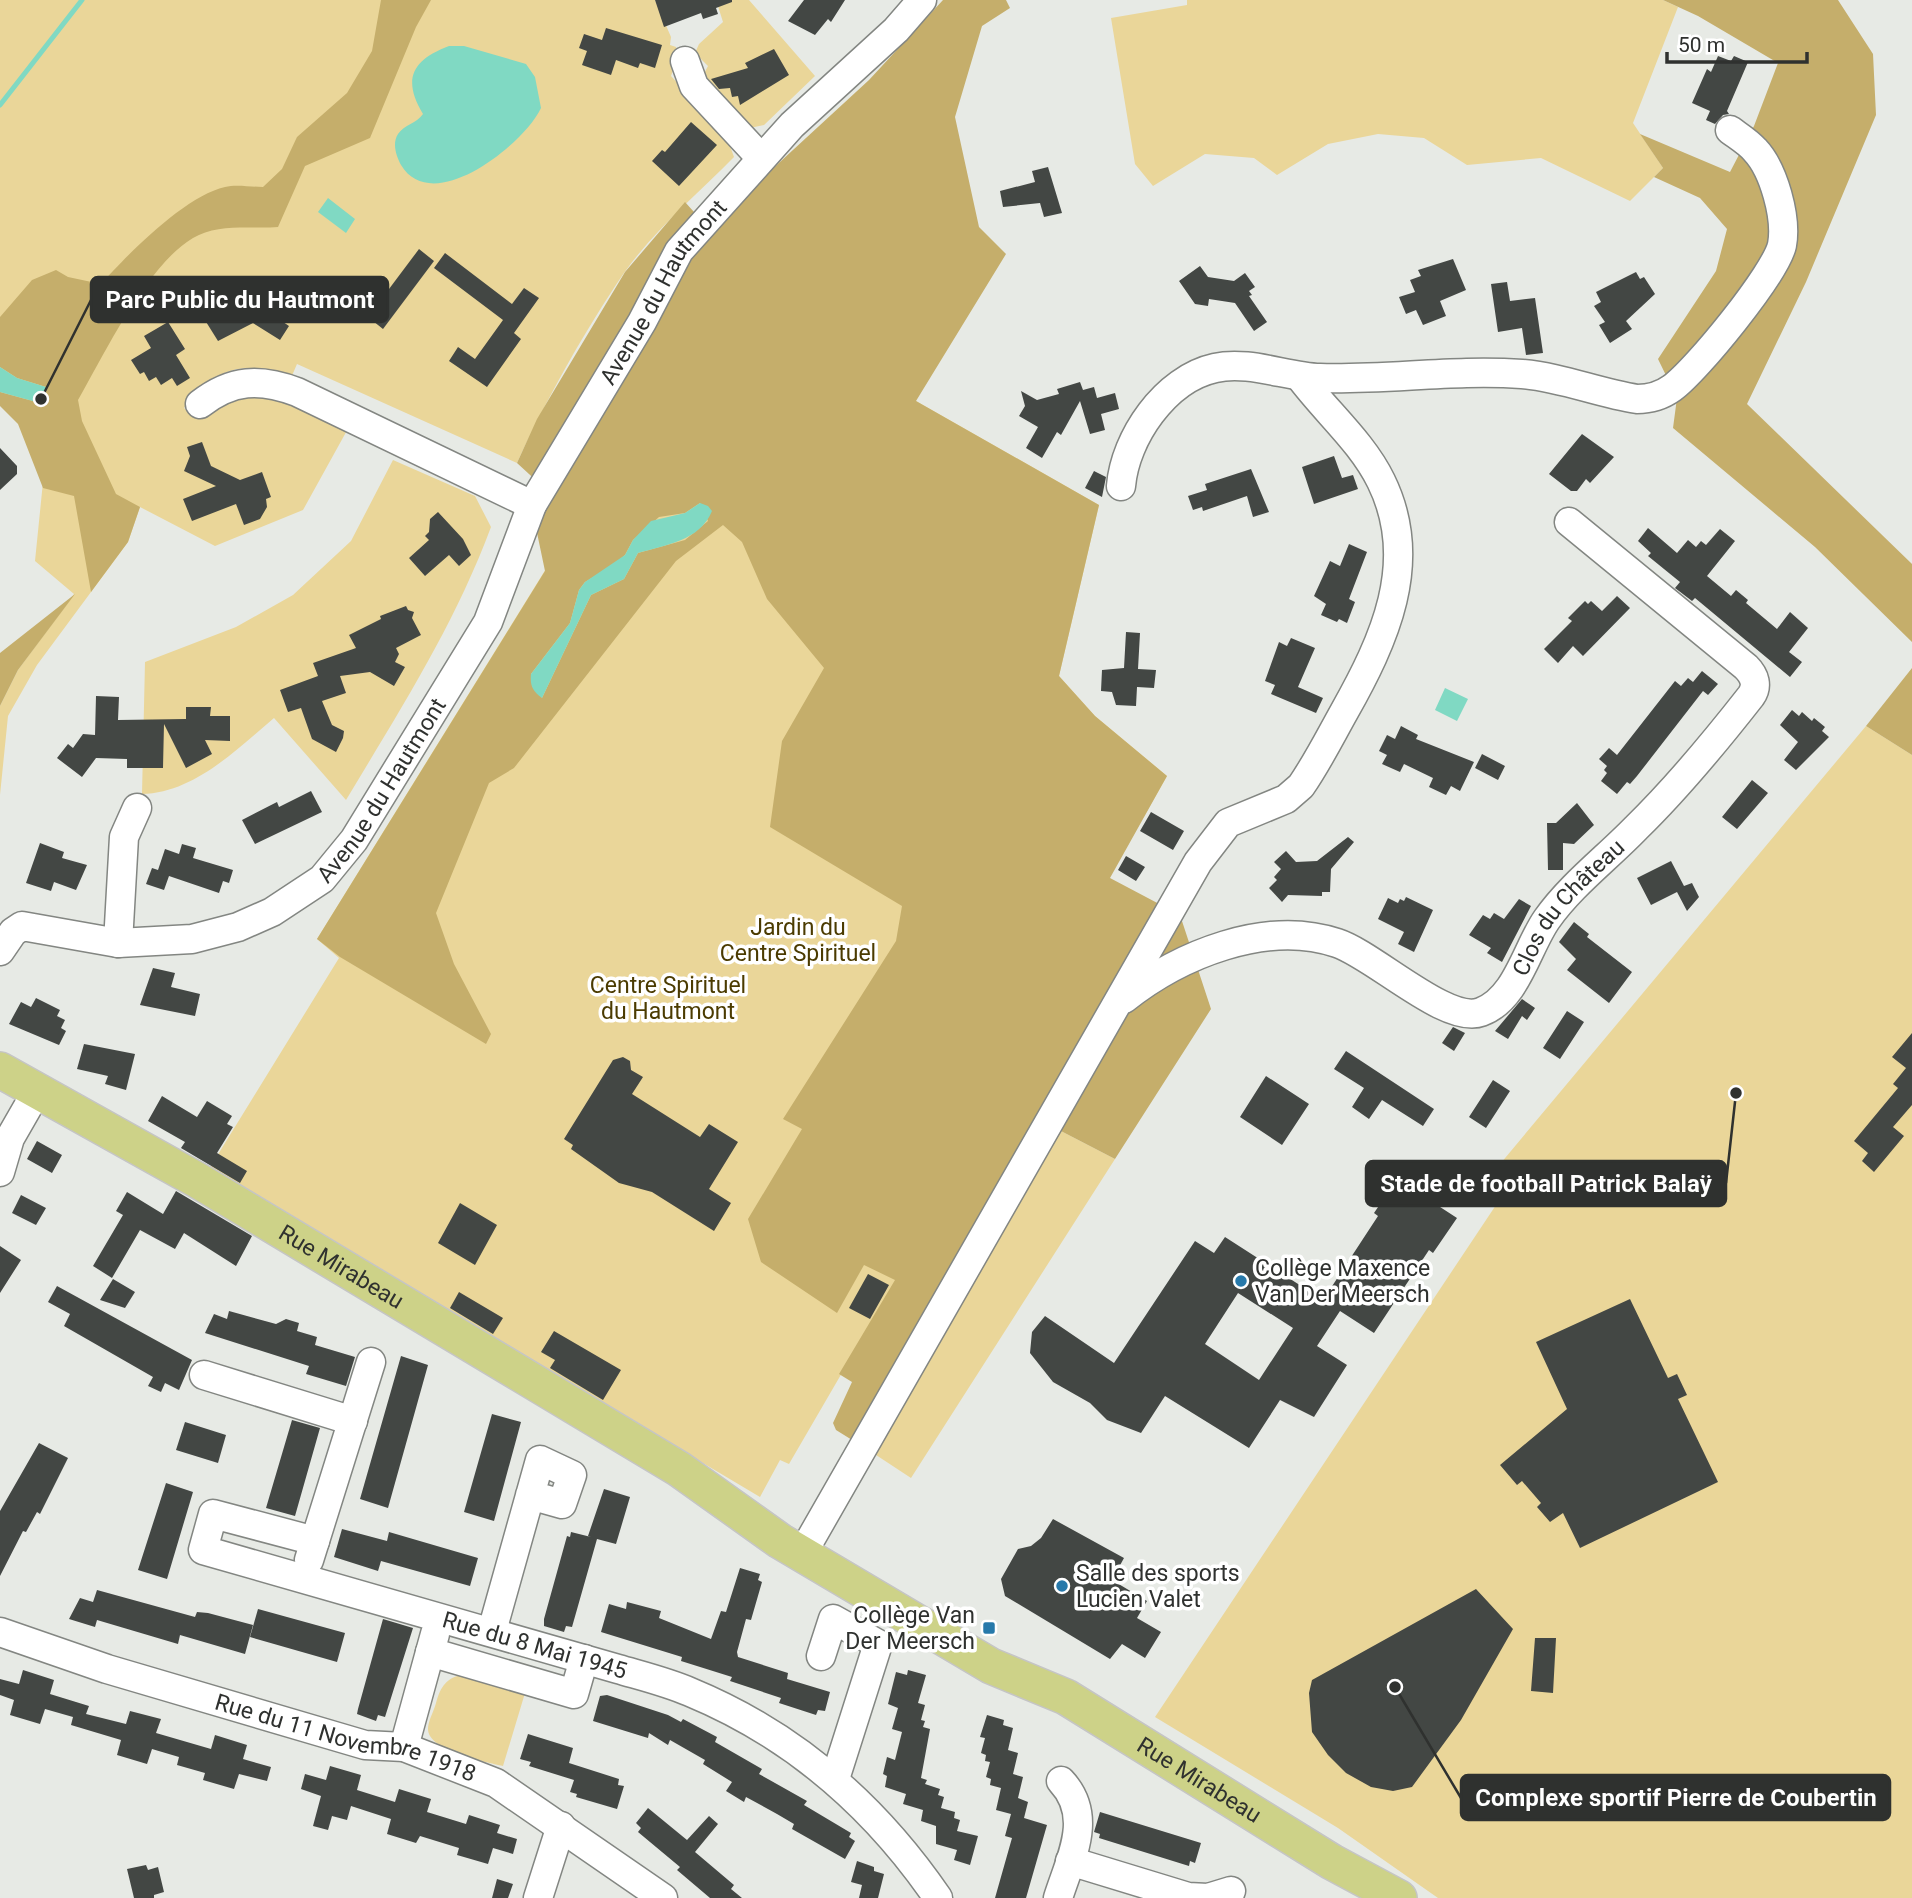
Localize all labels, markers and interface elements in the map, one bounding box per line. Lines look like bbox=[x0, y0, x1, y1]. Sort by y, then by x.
scale bar bbox=[1667, 21, 1807, 65]
text: 50 m bbox=[1678, 33, 1725, 57]
street label: Avenue du Hautmont bbox=[595, 194, 733, 390]
callout: Parc Public du Hautmont bbox=[91, 277, 388, 322]
text: Parc Public du Hautmont bbox=[106, 286, 374, 314]
street label: Avenue du Hautmont bbox=[312, 693, 452, 888]
street label: Clos du Château bbox=[1507, 834, 1630, 980]
park label: Jardin du Centre Spirituel bbox=[720, 914, 876, 967]
park label: Centre Spirituel du Hautmont bbox=[590, 972, 746, 1025]
callout: Stade de football Patrick Balaÿ bbox=[1366, 1161, 1726, 1206]
text: Stade de football Patrick Balaÿ bbox=[1380, 1170, 1713, 1198]
street label: Rue Mirabeau bbox=[274, 1219, 408, 1315]
place label: Collège Maxence Van Der Meersch bbox=[1255, 1255, 1430, 1308]
marker: Collège Maxence Van Der Meersch bbox=[1233, 1273, 1249, 1289]
place label: Salle des sports Lucien Valet bbox=[1076, 1560, 1240, 1613]
marker: Salle des sports Lucien Valet bbox=[1054, 1578, 1070, 1594]
place label: Collège Van Der Meersch bbox=[845, 1602, 975, 1655]
street label: Rue du 8 Mai 1945 bbox=[439, 1606, 630, 1685]
marker: Collège Van Der Meersch bbox=[981, 1620, 997, 1636]
street label: Rue du 11 Novembre 1918 bbox=[212, 1689, 480, 1788]
street label: Rue Mirabeau bbox=[1132, 1732, 1266, 1829]
callout: Complexe sportif Pierre de Coubertin bbox=[1461, 1775, 1890, 1820]
text: Complexe sportif Pierre de Coubertin bbox=[1475, 1784, 1877, 1812]

